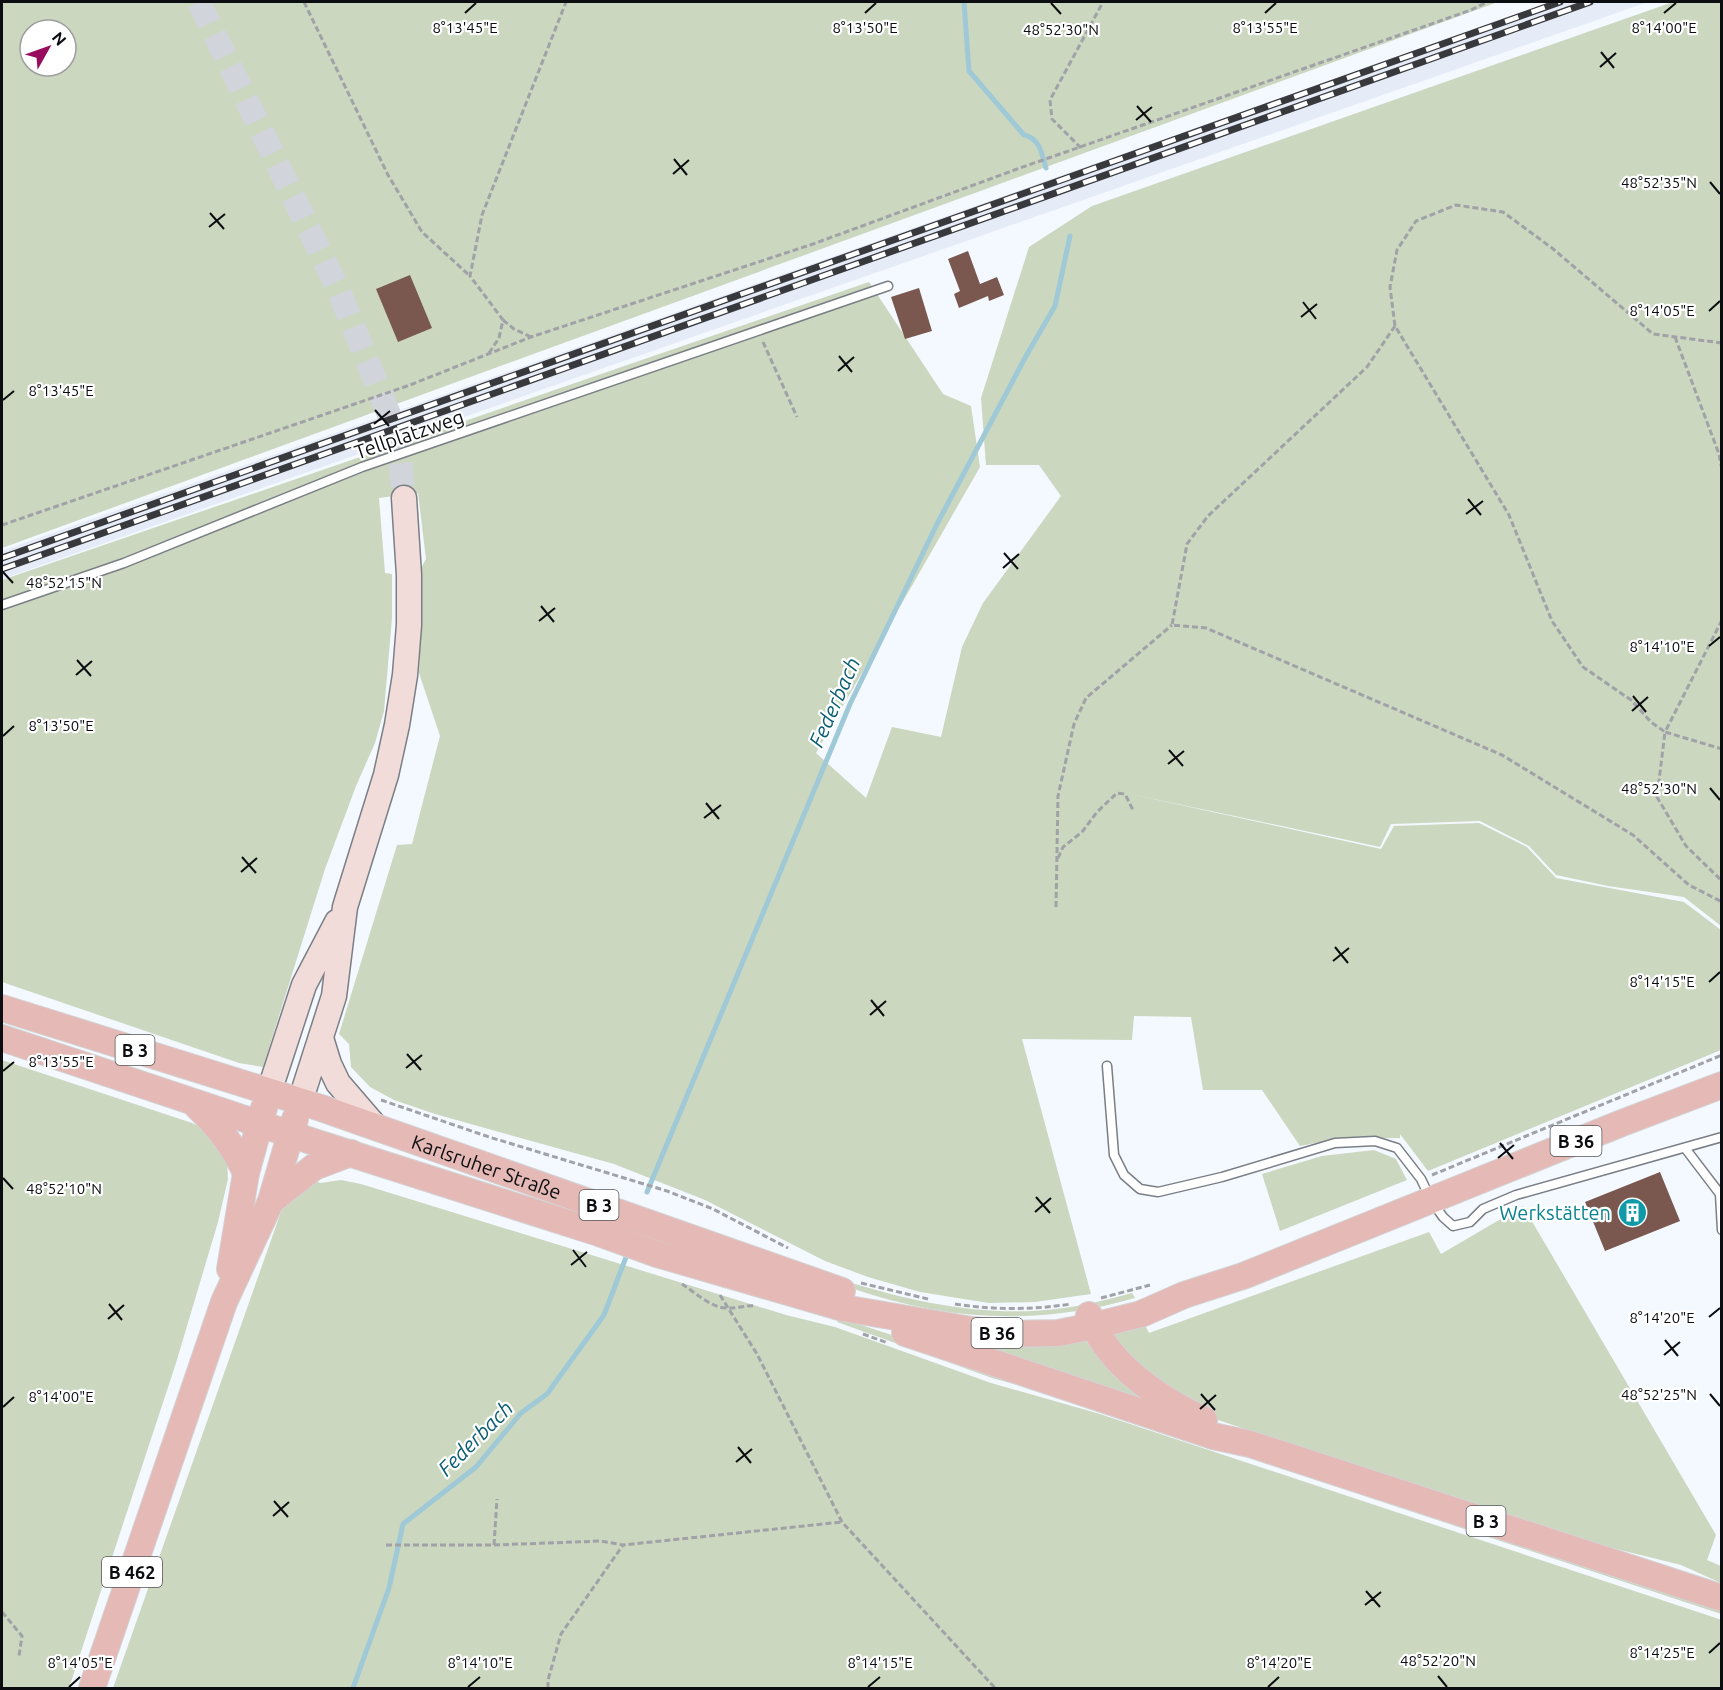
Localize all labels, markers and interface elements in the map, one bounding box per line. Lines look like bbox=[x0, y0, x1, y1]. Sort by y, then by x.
north arrow bbox=[18, 18, 78, 78]
text: 8°13'45"E bbox=[432, 19, 498, 36]
text: 8°13'50"E bbox=[832, 19, 898, 36]
text: 8°13'55"E bbox=[1232, 19, 1298, 36]
text: 8°14'00"E bbox=[1631, 19, 1697, 36]
text: 48°52'30"N bbox=[1023, 21, 1099, 38]
text: N bbox=[49, 28, 70, 49]
text: 48°52'35"N bbox=[1621, 174, 1697, 191]
text: 8°14'05"E bbox=[1629, 302, 1695, 319]
text: 8°13'45"E bbox=[28, 382, 94, 399]
street label: Tellplatzweg bbox=[351, 405, 467, 463]
text: 48°52'15"N bbox=[26, 574, 102, 591]
text: 8°14'10"E bbox=[1629, 638, 1695, 655]
water label: Federbach bbox=[804, 653, 864, 751]
text: 8°13'50"E bbox=[28, 717, 94, 734]
text: 48°52'30"N bbox=[1621, 780, 1697, 797]
text: 8°14'15"E bbox=[1629, 973, 1695, 990]
road number: B 3 bbox=[116, 1035, 154, 1065]
text: 8°13'55"E bbox=[28, 1053, 94, 1070]
road number: B 36 bbox=[1550, 1126, 1602, 1156]
street label: Karlsruher Straße bbox=[409, 1129, 565, 1203]
text: 48°52'10"N bbox=[26, 1180, 102, 1197]
road number: B 3 bbox=[580, 1190, 618, 1220]
building icon: Werkstätten bbox=[1616, 1196, 1648, 1228]
place label: Werkstätten bbox=[1499, 1201, 1611, 1224]
text: 8°14'20"E bbox=[1629, 1309, 1695, 1326]
road number: B 36 bbox=[972, 1318, 1022, 1348]
text: 48°52'25"N bbox=[1621, 1386, 1697, 1403]
text: 8°14'00"E bbox=[28, 1388, 94, 1405]
water label: Federbach bbox=[433, 1396, 517, 1480]
road number: B 3 bbox=[1466, 1506, 1506, 1536]
road number: B 462 bbox=[102, 1557, 162, 1587]
text: 8°14'25"E bbox=[1629, 1644, 1695, 1661]
text: 48°52'20"N bbox=[1400, 1652, 1476, 1669]
text: 8°14'05"E bbox=[47, 1654, 113, 1671]
text: 8°14'10"E bbox=[447, 1654, 513, 1671]
text: 8°14'15"E bbox=[847, 1654, 913, 1671]
text: 8°14'20"E bbox=[1246, 1654, 1312, 1671]

